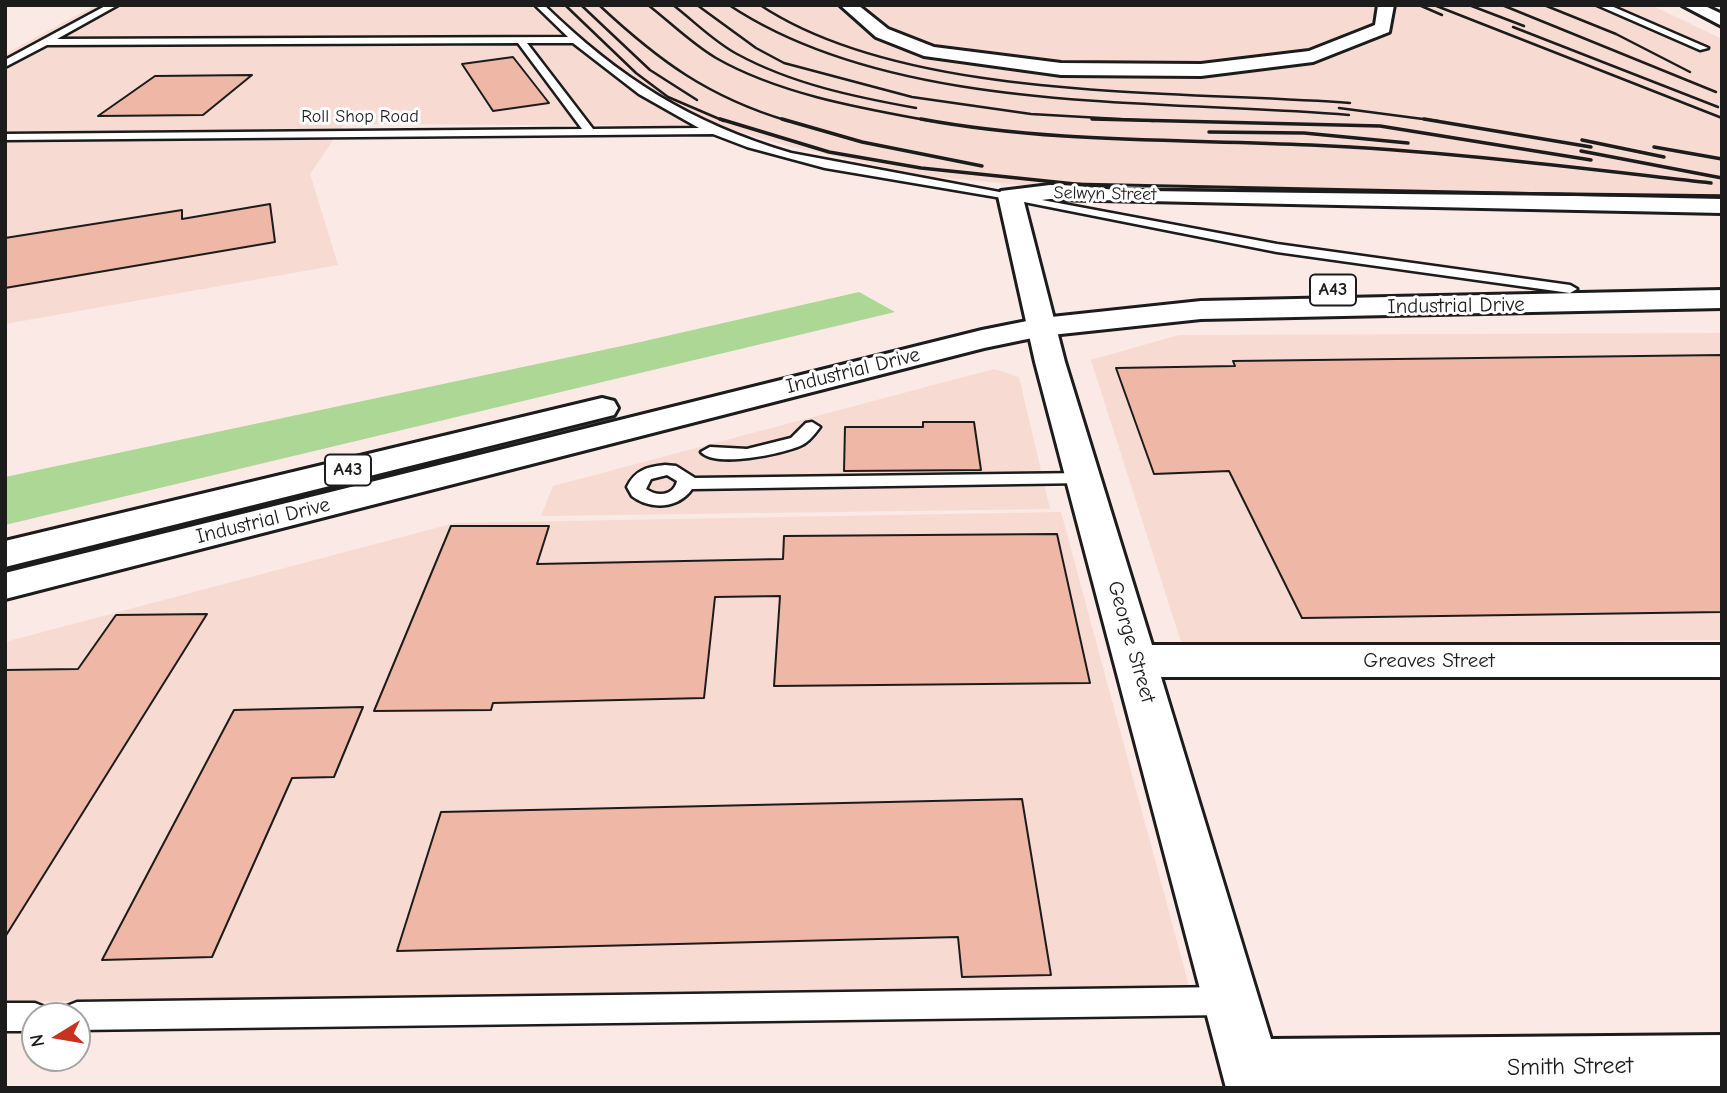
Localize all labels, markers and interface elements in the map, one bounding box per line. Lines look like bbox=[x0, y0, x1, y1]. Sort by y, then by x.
street label: Roll Shop Road bbox=[301, 106, 419, 128]
street label: Selwyn Street bbox=[1053, 182, 1157, 206]
road number: A43 bbox=[1310, 274, 1356, 306]
street label: Industrial Drive bbox=[1387, 292, 1525, 320]
street label: Industrial Drive bbox=[783, 342, 923, 400]
road number: A43 bbox=[325, 454, 371, 485]
street label: Industrial Drive bbox=[193, 492, 333, 550]
street label: George Street bbox=[1102, 578, 1160, 706]
street label: Greaves Street bbox=[1363, 648, 1495, 674]
north arrow bbox=[21, 1002, 91, 1072]
text: N bbox=[25, 1032, 49, 1049]
street label: Smith Street bbox=[1507, 1051, 1633, 1083]

